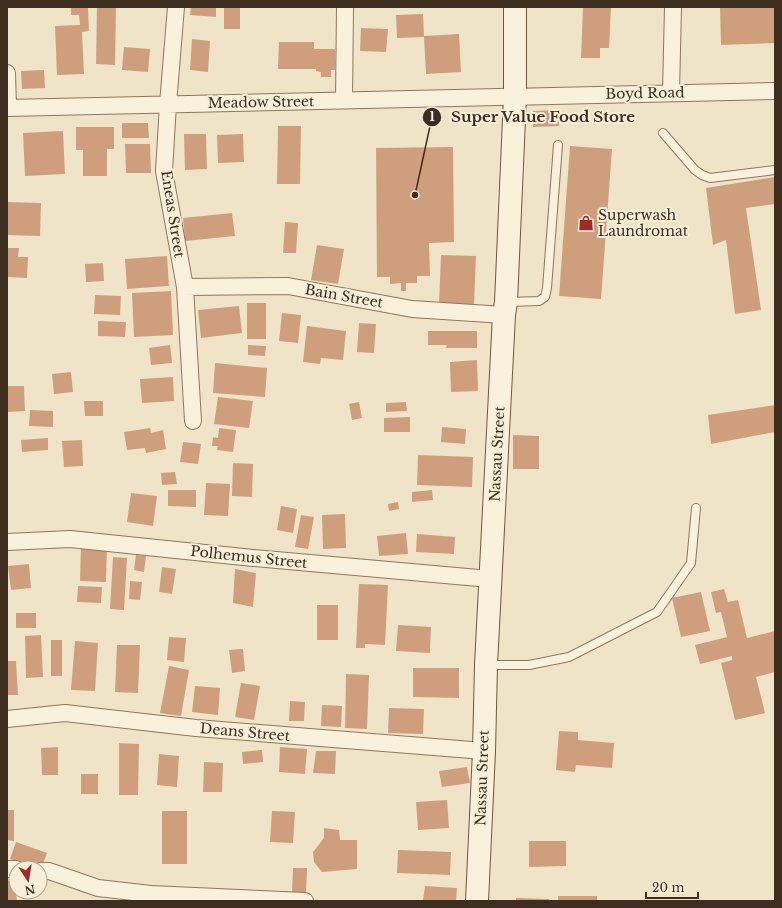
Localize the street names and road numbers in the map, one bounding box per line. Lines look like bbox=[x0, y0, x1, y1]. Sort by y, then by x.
street label: Boyd Road bbox=[605, 83, 685, 103]
street label: Meadow Street bbox=[208, 92, 315, 112]
street label: Eneas Street bbox=[157, 169, 189, 260]
street label: Bain Street bbox=[304, 280, 385, 312]
street label: Nassau Street bbox=[486, 405, 509, 502]
street label: Polhemus Street bbox=[190, 542, 309, 572]
street label: Deans Street bbox=[199, 719, 291, 745]
street label: Nassau Street bbox=[471, 729, 493, 826]

